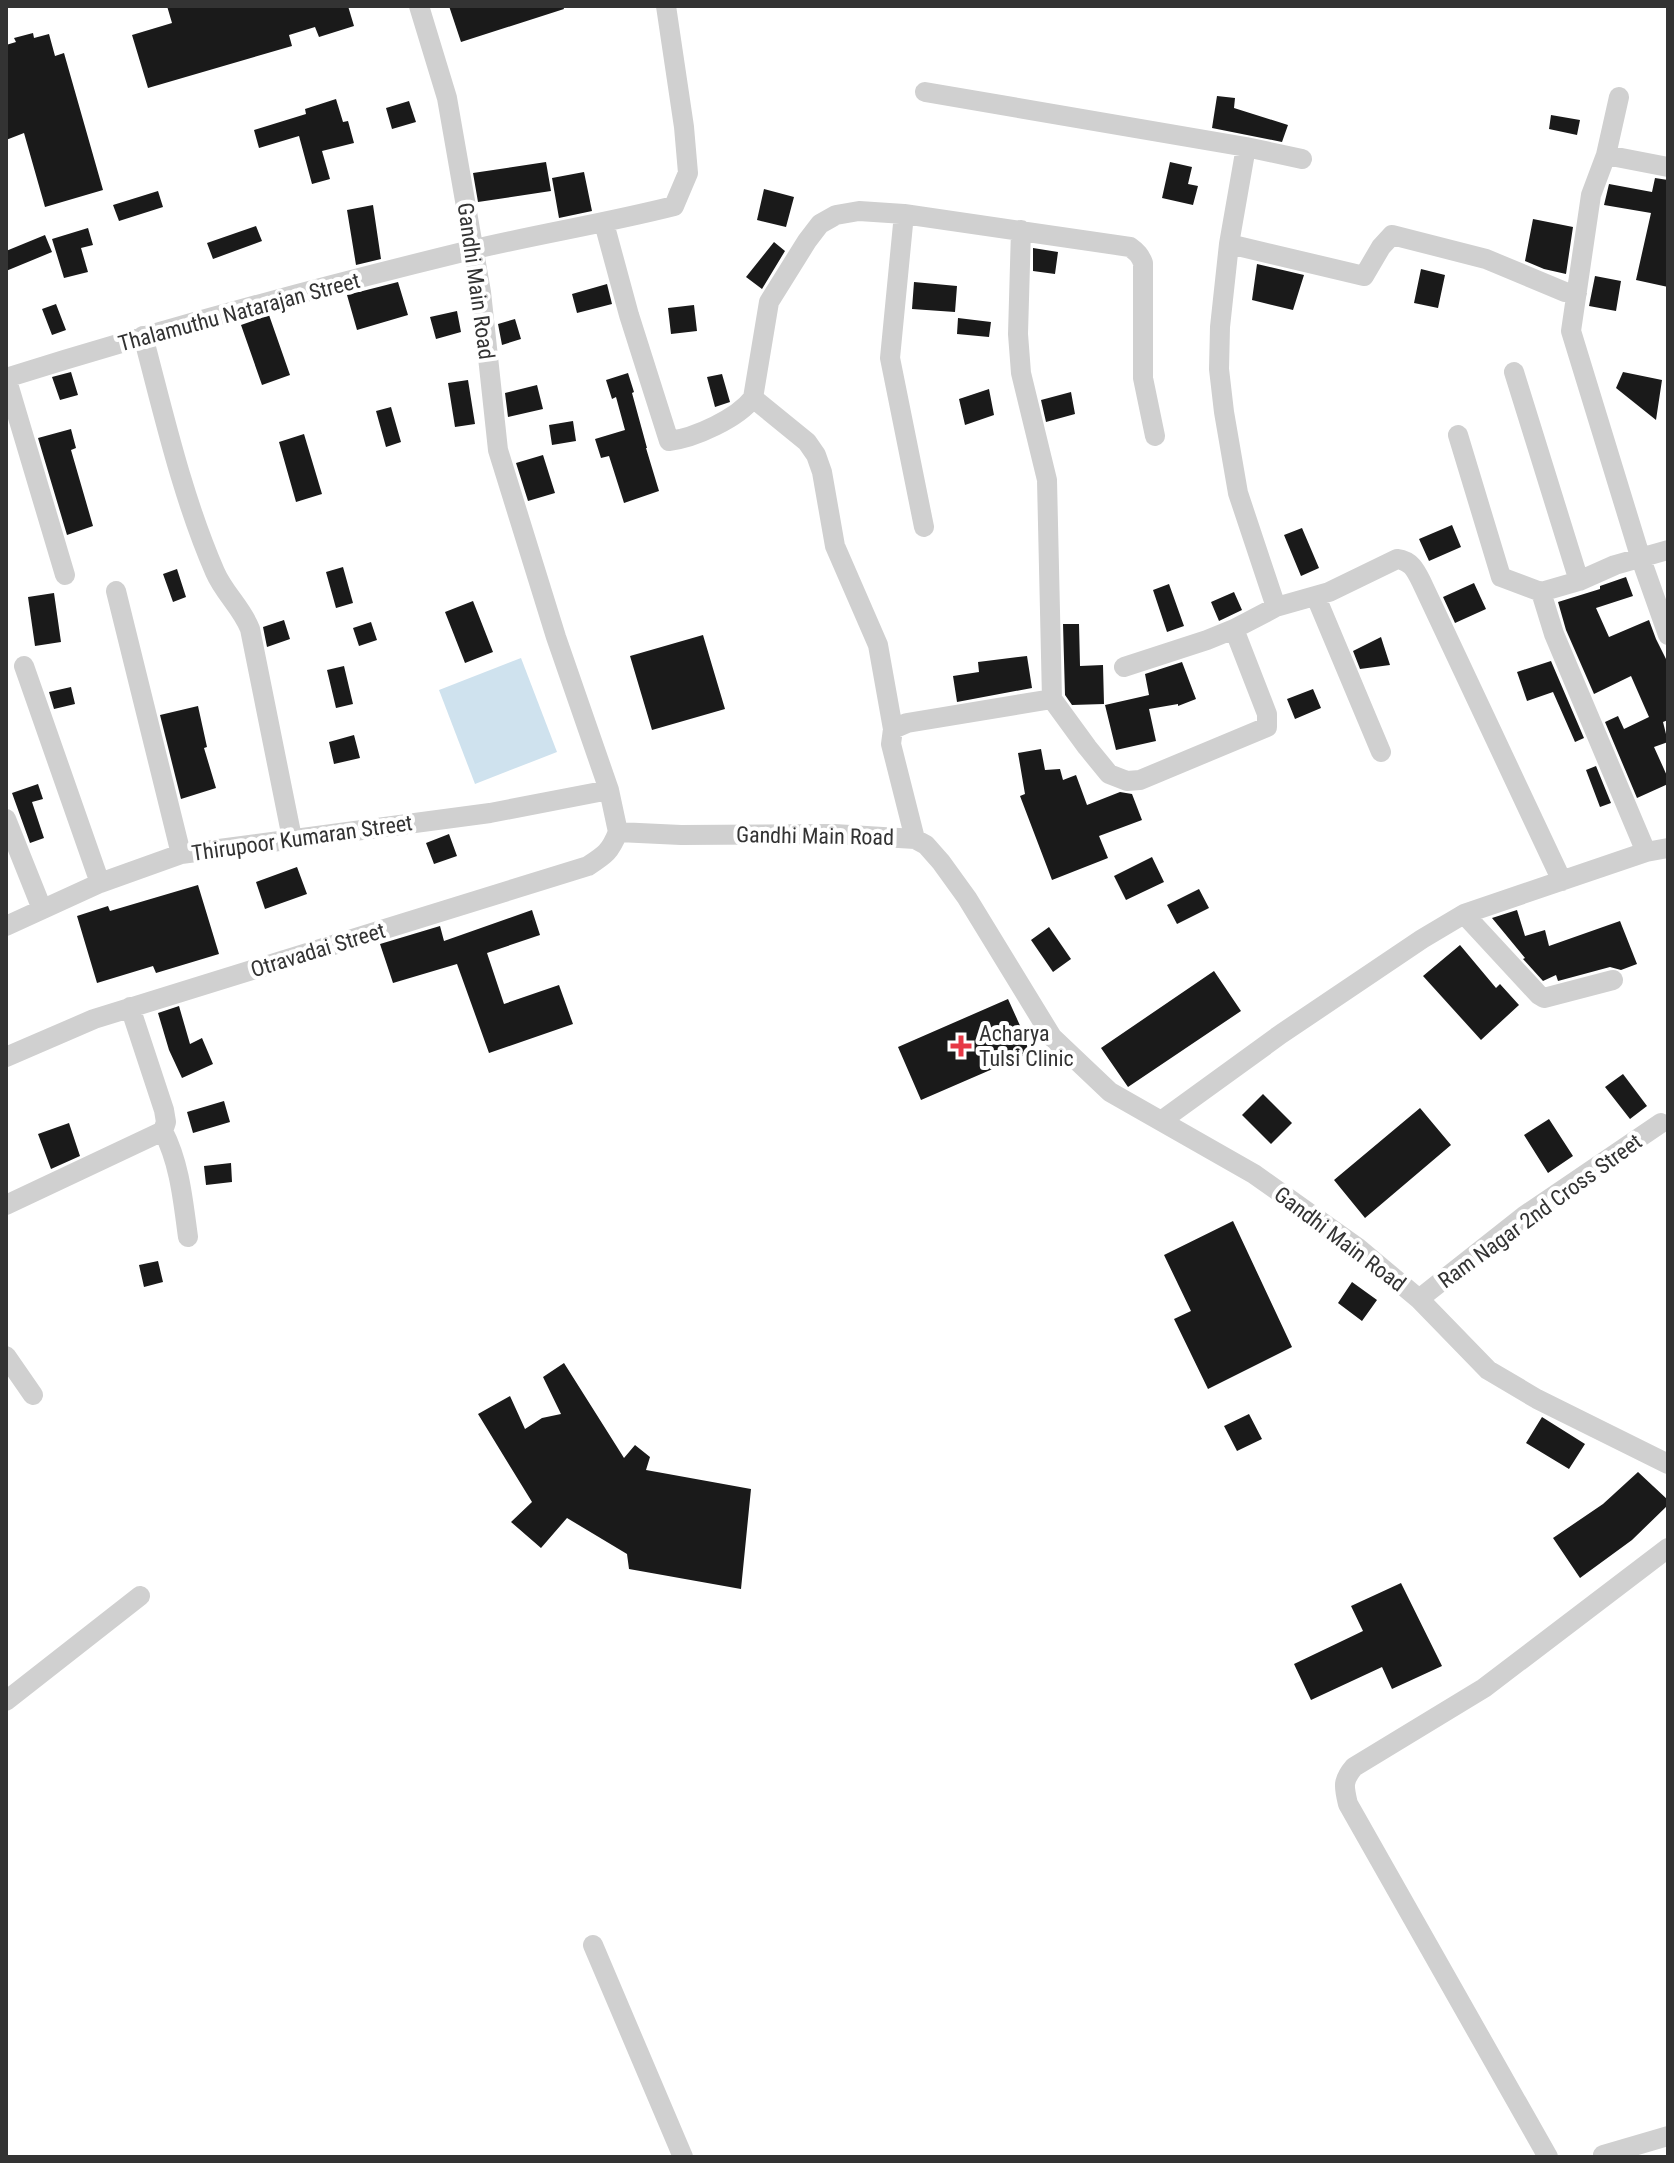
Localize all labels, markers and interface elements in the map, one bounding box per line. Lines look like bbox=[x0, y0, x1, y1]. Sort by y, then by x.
street label: Gandhi Main Road bbox=[453, 201, 499, 361]
street label: Thalamuthu Natarajan Street bbox=[116, 268, 362, 356]
street label: Thirupoor Kumaran Street bbox=[190, 810, 414, 866]
street label: Gandhi Main Road bbox=[736, 822, 894, 850]
street label: Otravadai Street bbox=[248, 918, 388, 982]
place label: Acharya Tulsi Clinic bbox=[979, 1021, 1074, 1071]
marker: Acharya Tulsi Clinic bbox=[950, 1035, 972, 1057]
street label: Ram Nagar 2nd Cross Street bbox=[1433, 1129, 1647, 1293]
street label: Gandhi Main Road bbox=[1269, 1181, 1411, 1297]

